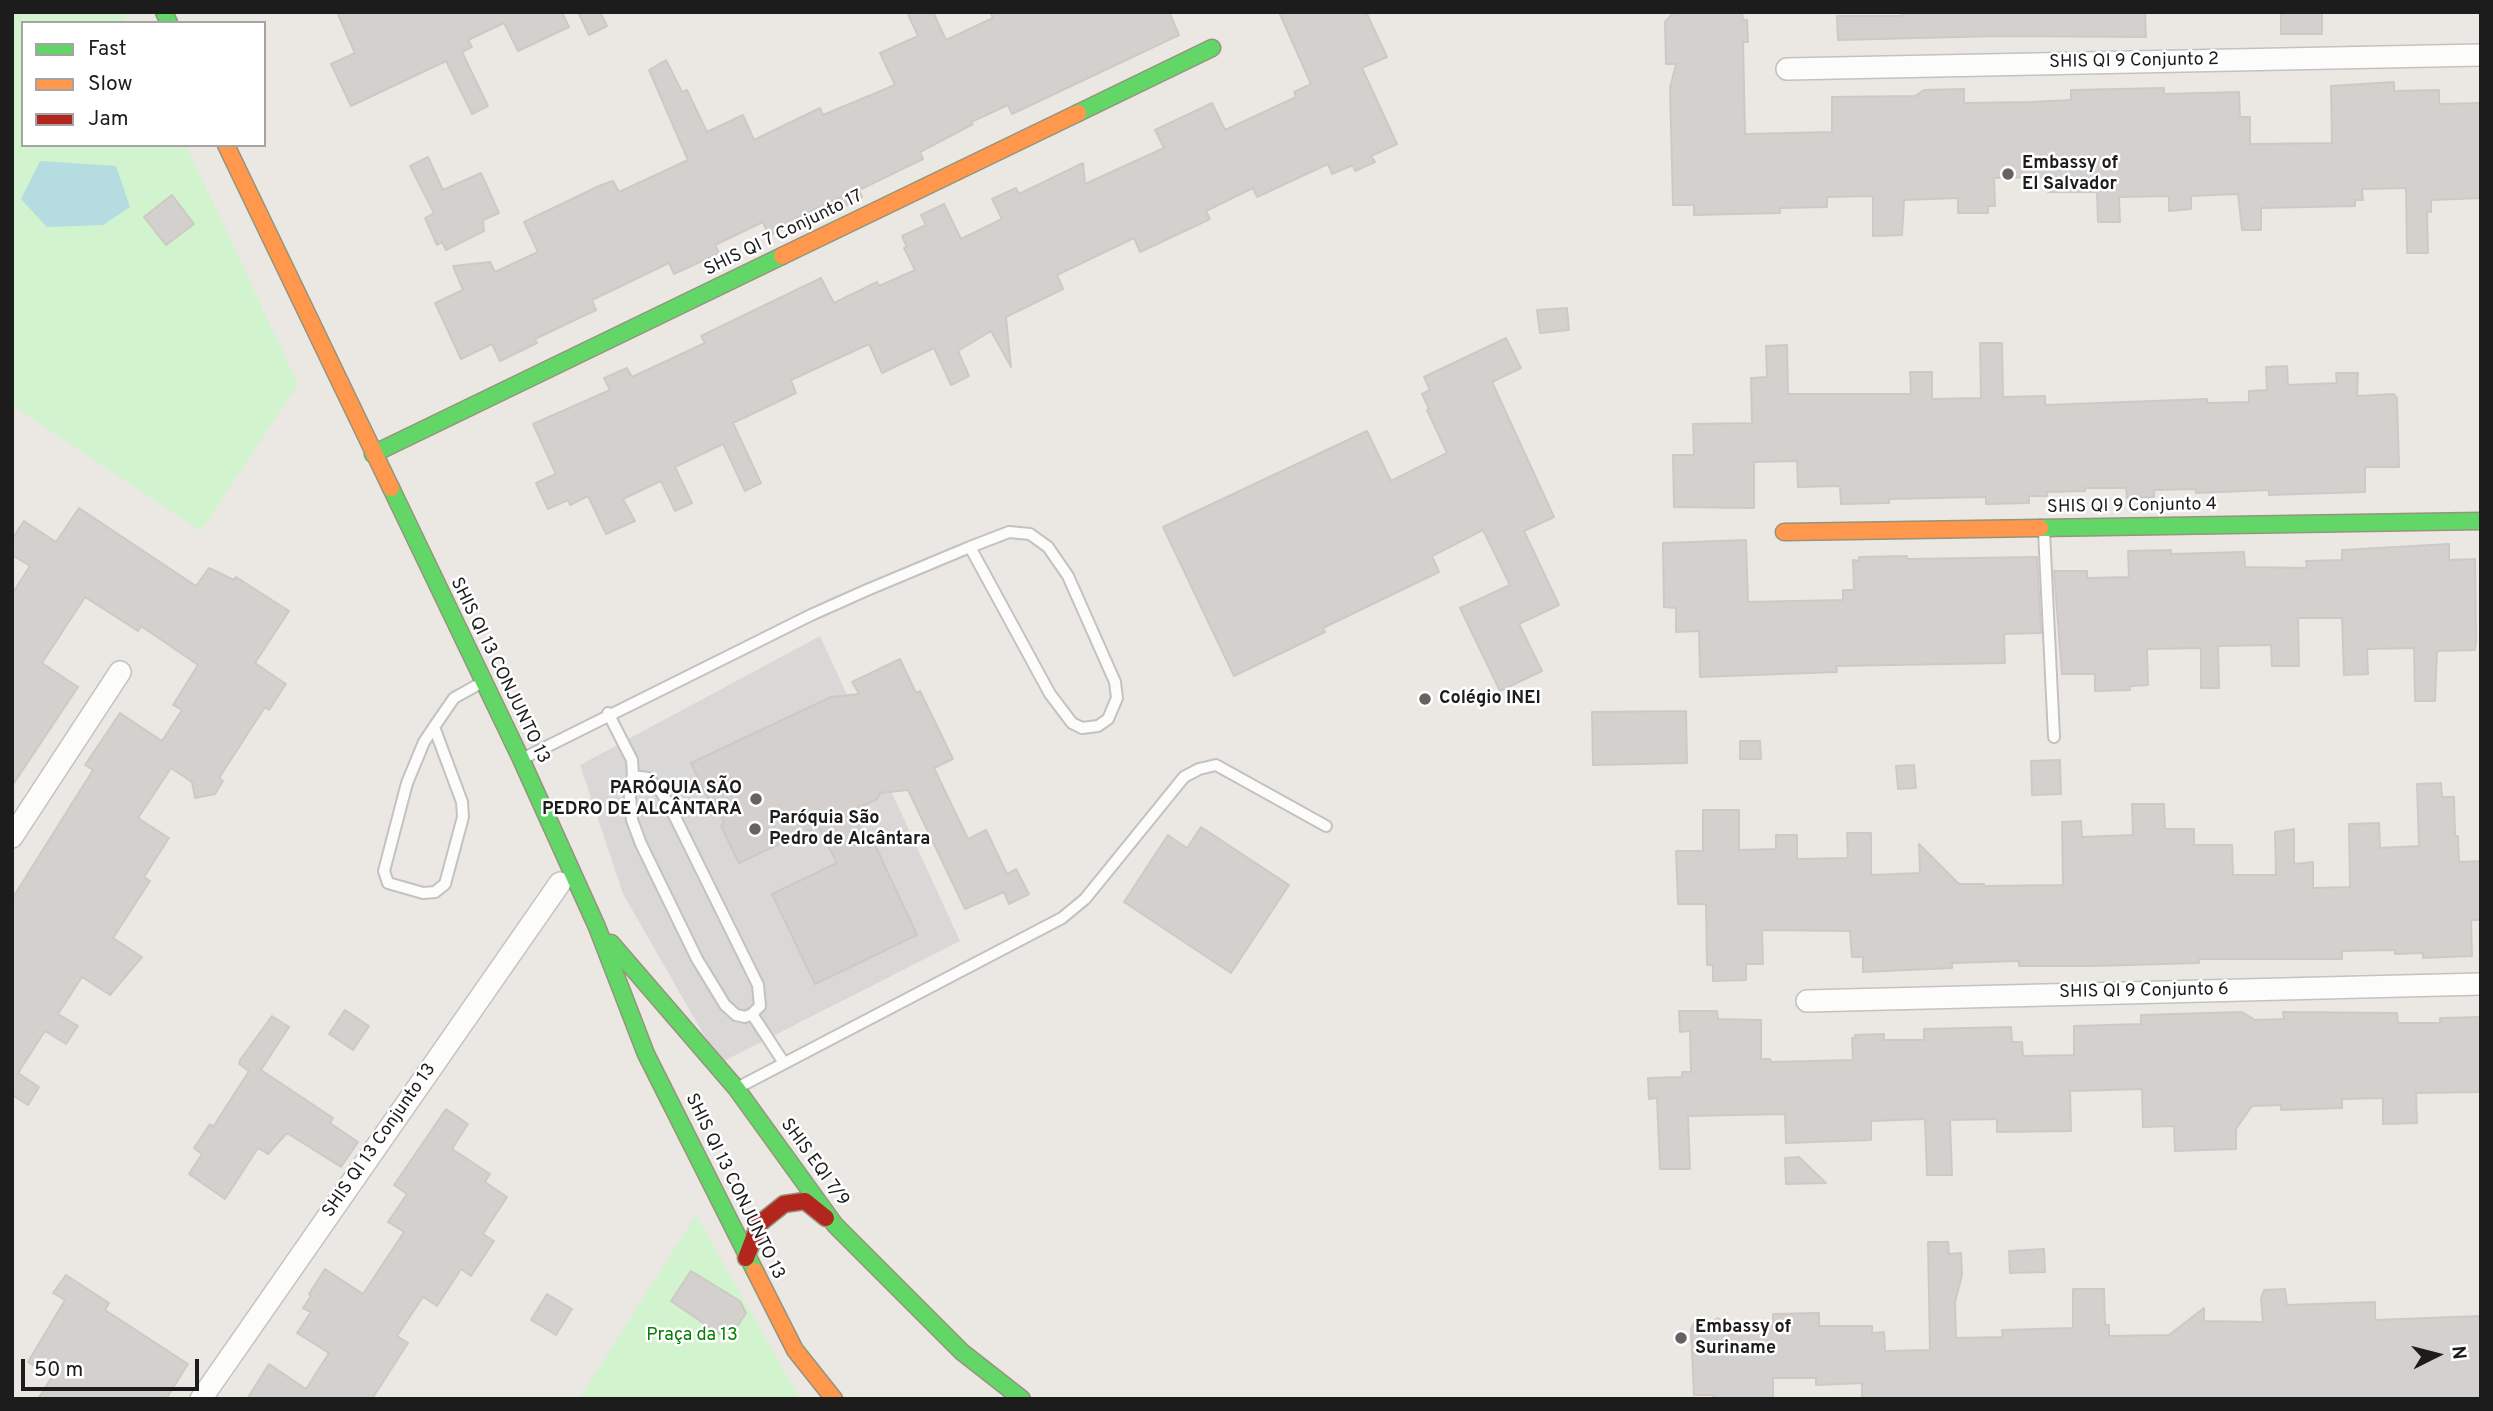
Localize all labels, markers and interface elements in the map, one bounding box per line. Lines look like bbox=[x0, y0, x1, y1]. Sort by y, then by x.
legend bbox=[21, 21, 266, 147]
text: Fast bbox=[88, 36, 127, 63]
street label: SHIS QI 9 Conjunto 2 bbox=[2049, 50, 2219, 74]
text: Slow bbox=[88, 71, 133, 98]
text: Jam bbox=[88, 106, 129, 133]
place label: Embassy of El Salvador bbox=[2022, 153, 2118, 196]
marker: Embassy of El Salvador bbox=[2000, 166, 2016, 182]
street label: SHIS QI 7 Conjunto 17 bbox=[701, 186, 867, 282]
street label: SHIS QI 9 Conjunto 4 bbox=[2047, 495, 2217, 519]
street label: SHIS QI 13 CONJUNTO 13 bbox=[445, 575, 553, 767]
place label: Colégio INEI bbox=[1439, 688, 1541, 710]
marker: Colégio INEI bbox=[1417, 691, 1433, 707]
place label: PARÓQUIA SÃO PEDRO DE ALCÂNTARA bbox=[542, 778, 742, 820]
marker: PARÓQUIA SÃO PEDRO DE ALCÂNTARA bbox=[748, 791, 764, 807]
place label: Paróquia São Pedro de Alcântara bbox=[769, 808, 930, 850]
marker: Paróquia São Pedro de Alcântara bbox=[747, 821, 763, 837]
street label: SHIS QI 9 Conjunto 6 bbox=[2059, 980, 2229, 1004]
street label: SHIS QI 13 Conjunto 13 bbox=[319, 1060, 441, 1222]
street label: SHIS QI 13 CONJUNTO 13 bbox=[680, 1091, 788, 1283]
street label: SHIS EQI 7/9 bbox=[775, 1115, 853, 1211]
place label: Embassy of Suriname bbox=[1695, 1317, 1791, 1360]
north arrow bbox=[2402, 1320, 2472, 1390]
park label: Praça da 13 bbox=[646, 1325, 738, 1347]
marker: Embassy of Suriname bbox=[1673, 1330, 1689, 1346]
scale bar bbox=[24, 1344, 203, 1388]
text: N bbox=[2445, 1345, 2471, 1361]
text: 50 m bbox=[34, 1357, 83, 1384]

